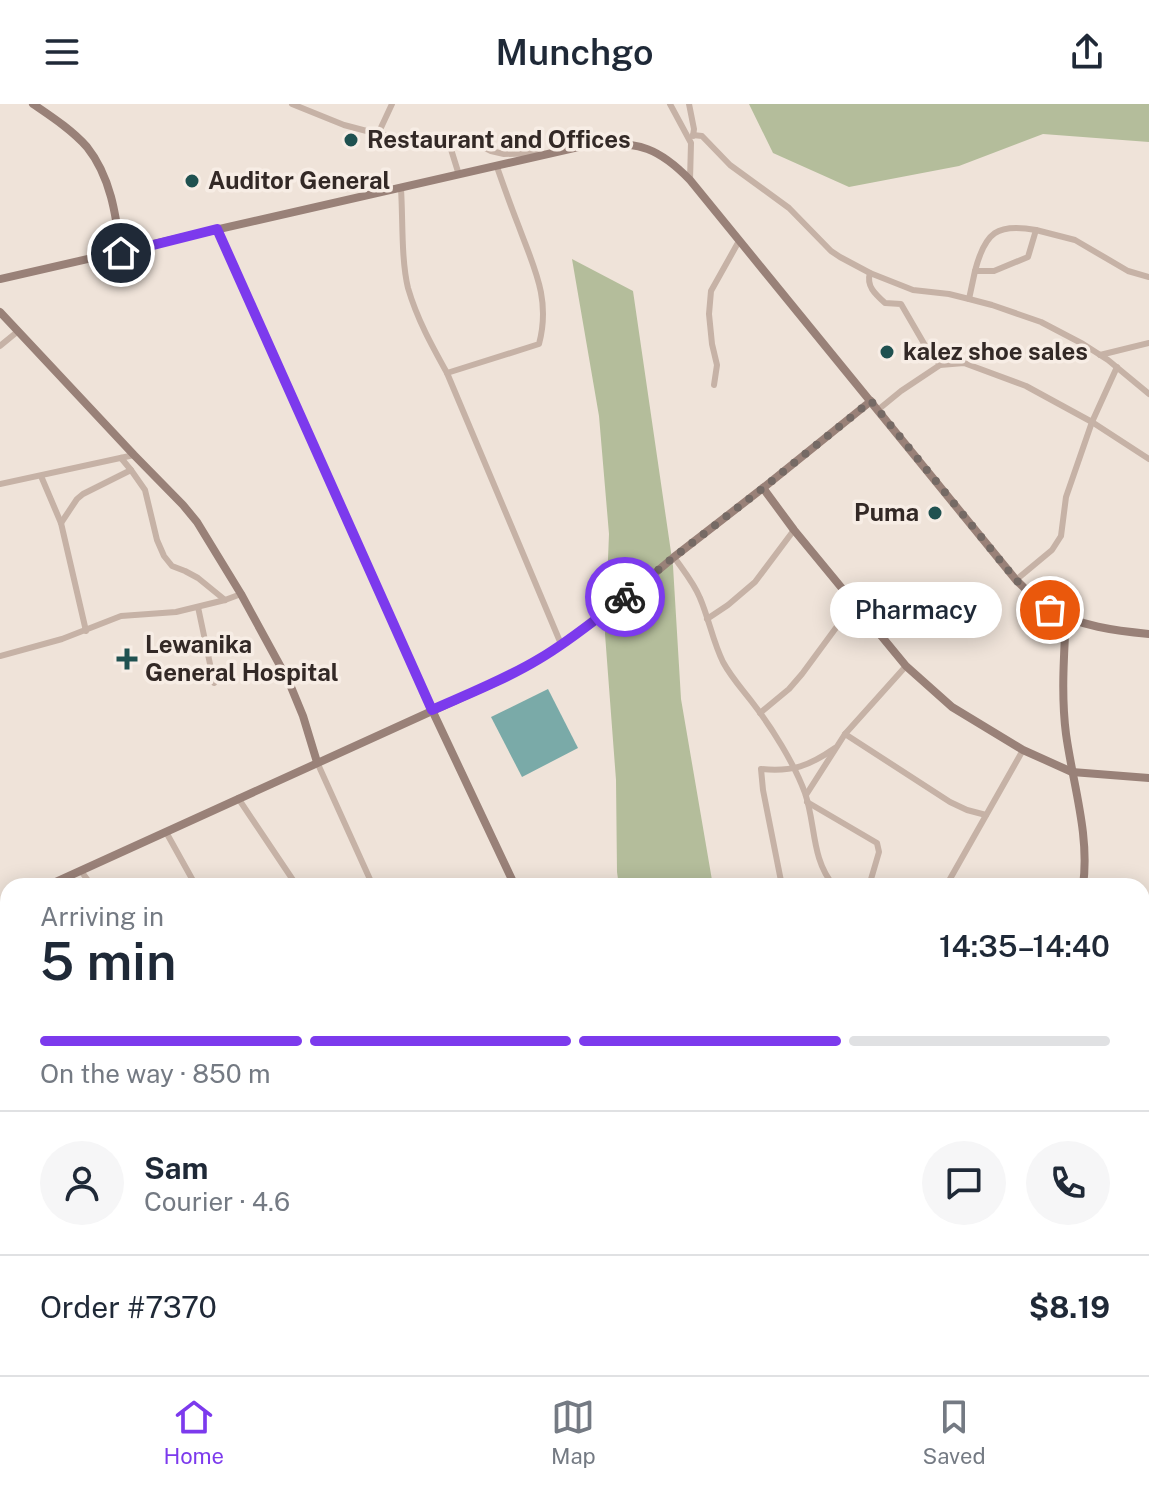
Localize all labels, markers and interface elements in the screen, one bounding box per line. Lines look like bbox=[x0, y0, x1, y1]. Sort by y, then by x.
icon: menu bbox=[40, 30, 84, 74]
icon: share bbox=[1065, 30, 1109, 74]
text: Munchgo bbox=[495, 31, 654, 73]
place label: Restaurant and Offices bbox=[367, 125, 631, 153]
marker: Restaurant and Offices bbox=[342, 131, 360, 149]
place label: Auditor General bbox=[208, 166, 390, 194]
marker: Auditor General bbox=[183, 172, 201, 190]
pin bbox=[87, 219, 155, 287]
icon: home bbox=[99, 231, 143, 275]
place label: kalez shoe sales bbox=[903, 337, 1088, 365]
marker: kalez shoe sales bbox=[878, 343, 896, 361]
place label: Puma bbox=[854, 498, 919, 526]
marker: Puma bbox=[926, 504, 944, 522]
courier bbox=[585, 557, 665, 637]
icon: bike bbox=[603, 575, 647, 619]
pin bbox=[1016, 576, 1084, 644]
callout: Pharmacy bbox=[830, 582, 1002, 638]
icon: bag bbox=[1028, 588, 1072, 632]
text: Pharmacy bbox=[855, 594, 977, 625]
place label: Lewanika General Hospital bbox=[145, 630, 339, 686]
marker: Lewanika General Hospital bbox=[116, 648, 138, 670]
text: Arriving in bbox=[40, 901, 164, 932]
text: 14:35–14:40 bbox=[939, 928, 1110, 964]
text: 5 min bbox=[40, 931, 176, 992]
text: On the way · 850 m bbox=[40, 1058, 270, 1089]
button: person bbox=[40, 1141, 124, 1225]
button: chat bbox=[922, 1141, 1006, 1225]
button: phone bbox=[1026, 1141, 1110, 1225]
text: Sam bbox=[144, 1150, 208, 1186]
text: Courier · 4.6 bbox=[144, 1186, 290, 1217]
text: Order #7370 bbox=[40, 1289, 217, 1325]
text: $8.19 bbox=[1029, 1289, 1110, 1325]
tab: Home bbox=[163, 1395, 224, 1469]
tab: Map bbox=[551, 1395, 596, 1469]
tab: Saved bbox=[923, 1395, 986, 1469]

